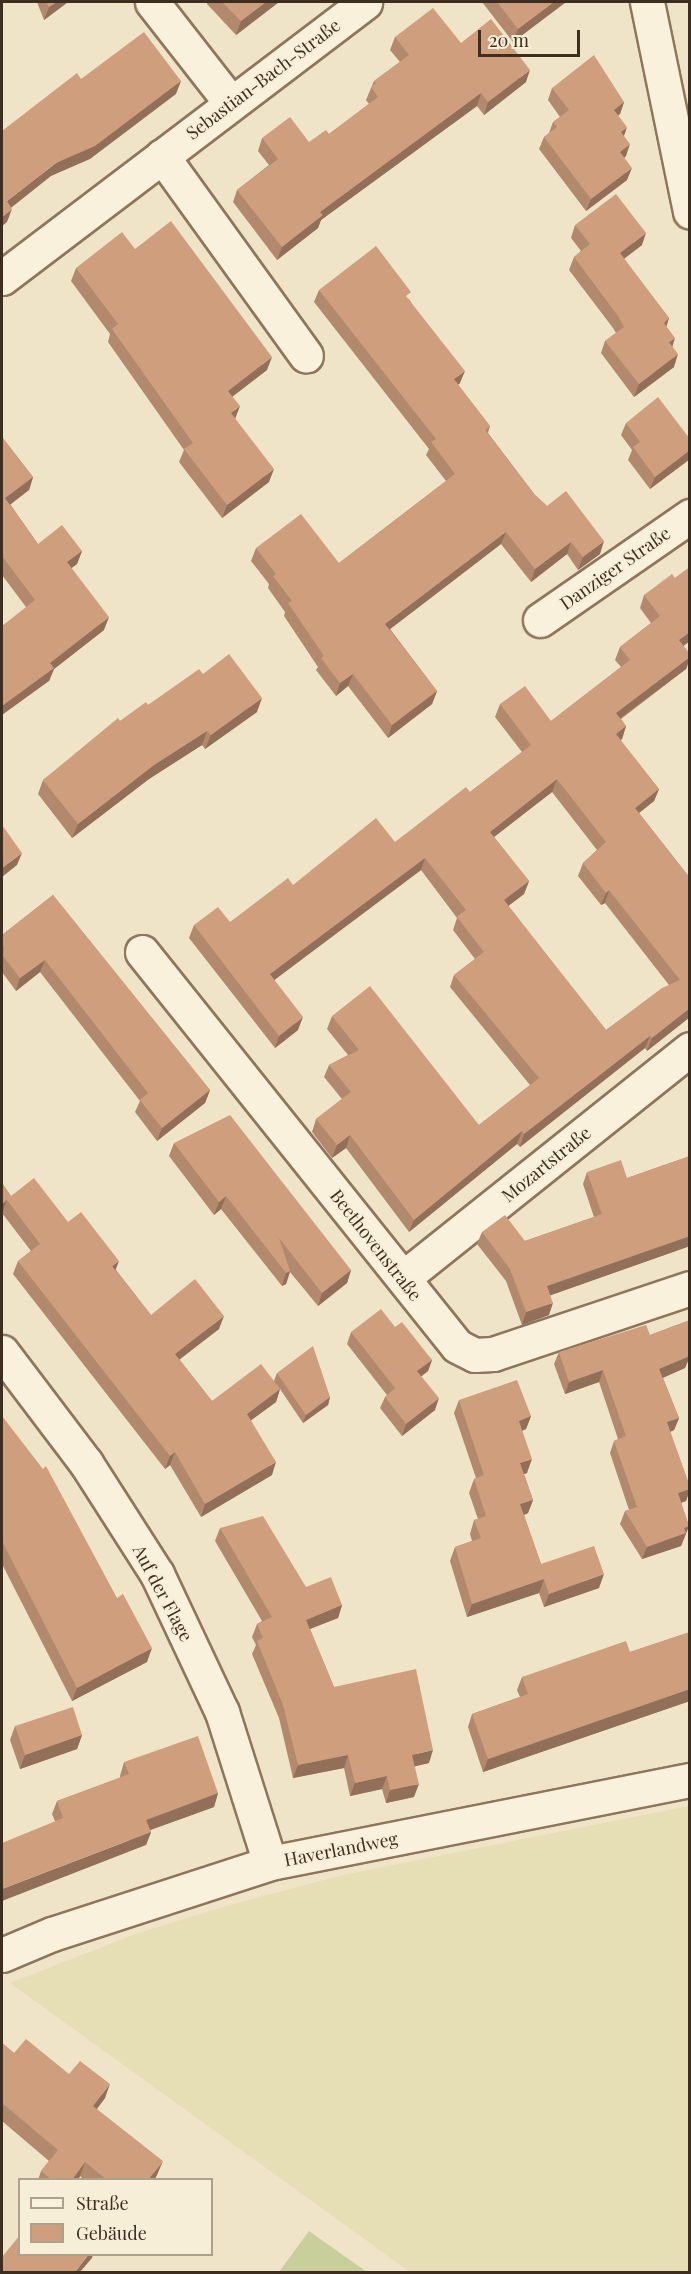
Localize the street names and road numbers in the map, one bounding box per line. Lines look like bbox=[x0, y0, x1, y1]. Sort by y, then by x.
street label: Sebastian-Bach-Straße bbox=[182, 14, 344, 144]
street label: Danziger Straße bbox=[556, 522, 674, 614]
street label: Mozartstraße bbox=[497, 1122, 595, 1206]
street label: Beethovenstraße bbox=[326, 1185, 426, 1305]
street label: Auf der Flage bbox=[128, 1541, 198, 1645]
street label: Haverlandweg bbox=[282, 1827, 400, 1871]

